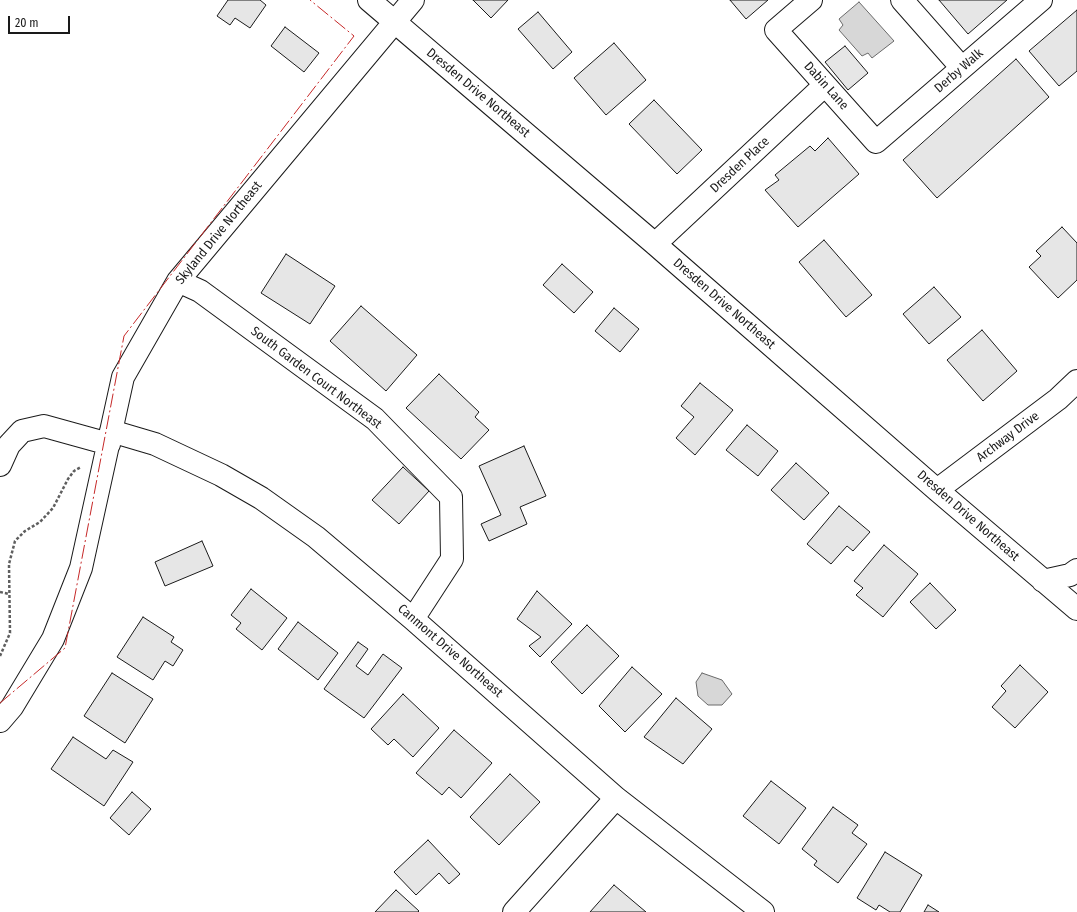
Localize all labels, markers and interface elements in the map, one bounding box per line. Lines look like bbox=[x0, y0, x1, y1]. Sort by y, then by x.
scale bar bbox=[10, 8, 72, 34]
text: 20 m bbox=[15, 16, 39, 30]
street label: Dresden Drive Northeast bbox=[423, 45, 533, 141]
street label: Derby Walk bbox=[932, 46, 986, 96]
street label: Dabin Lane bbox=[800, 59, 852, 113]
street label: Dresden Place bbox=[707, 134, 773, 196]
street label: Skyland Drive Northeast bbox=[173, 178, 265, 288]
street label: Dresden Drive Northeast bbox=[670, 255, 778, 353]
street label: South Garden Court Northeast bbox=[247, 324, 385, 432]
street label: Archway Drive bbox=[974, 408, 1042, 466]
street label: Dresden Drive Northeast bbox=[914, 467, 1022, 565]
street label: Canmont Drive Northeast bbox=[394, 601, 506, 701]

